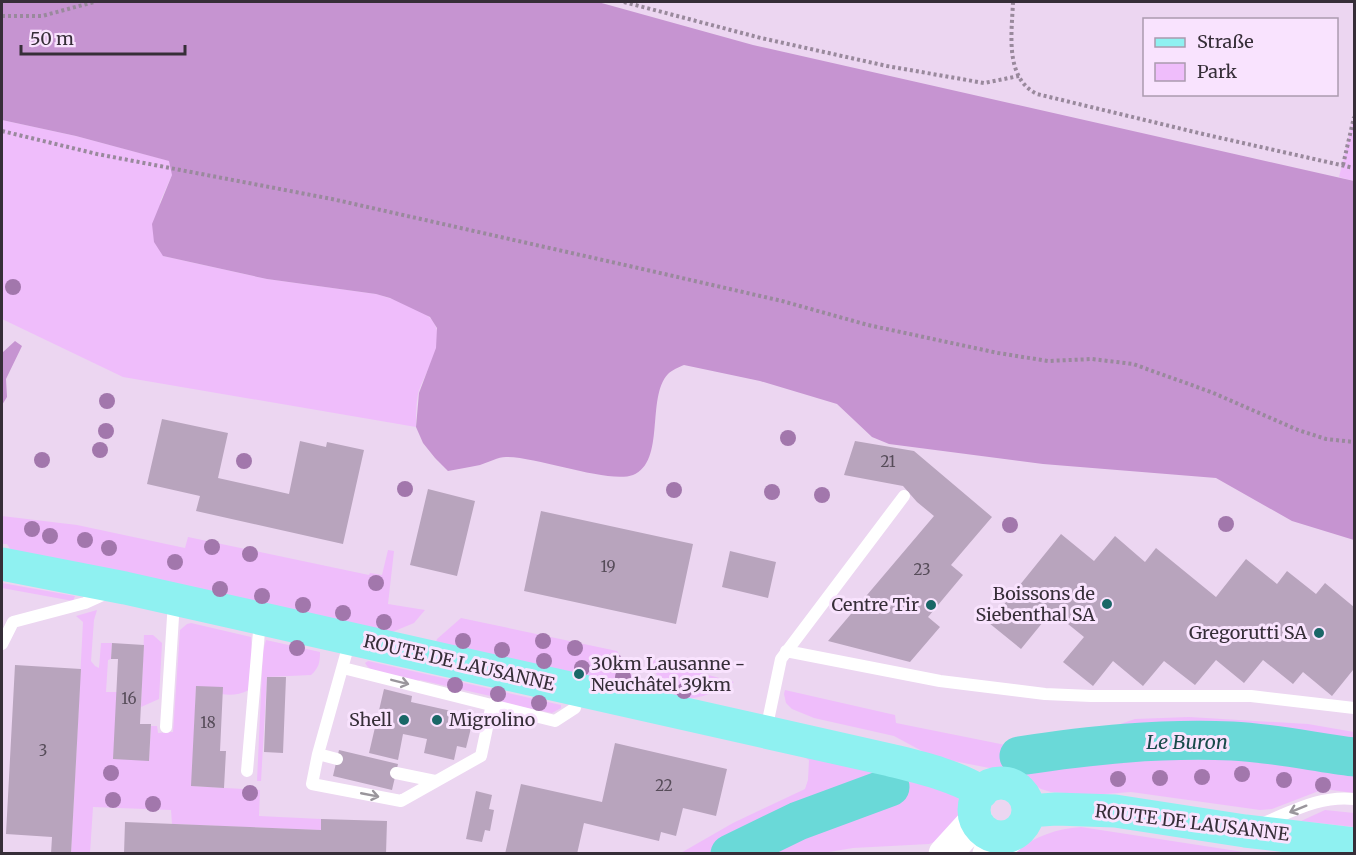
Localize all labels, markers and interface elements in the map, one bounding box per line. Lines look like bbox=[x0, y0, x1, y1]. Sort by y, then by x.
scale bar bbox=[21, 18, 184, 56]
legend bbox=[1143, 18, 1338, 96]
text: 50 m bbox=[30, 27, 74, 50]
text: Straße bbox=[1197, 30, 1254, 53]
text: Park bbox=[1197, 60, 1238, 83]
house number: 21 bbox=[880, 452, 896, 471]
house number: 19 bbox=[600, 557, 616, 576]
house number: 23 bbox=[914, 560, 930, 579]
place label: Boissons de Siebenthal SA bbox=[975, 582, 1095, 626]
place label: Centre Tir bbox=[831, 593, 919, 616]
marker: Boissons de Siebenthal SA bbox=[1100, 597, 1114, 611]
marker: Centre Tir bbox=[924, 598, 938, 612]
place label: Gregorutti SA bbox=[1189, 621, 1307, 644]
marker: Gregorutti SA bbox=[1312, 626, 1326, 640]
street label: ROUTE DE LAUSANNE bbox=[361, 629, 558, 696]
place label: 30km Lausanne - Neuchâtel 39km bbox=[591, 652, 745, 696]
marker: 30km Lausanne - Neuchâtel 39km bbox=[572, 667, 586, 681]
one-way arrow bbox=[390, 676, 409, 688]
house number: 16 bbox=[121, 689, 137, 708]
place label: Shell bbox=[349, 708, 392, 731]
place label: Migrolino bbox=[449, 708, 535, 731]
house number: 18 bbox=[200, 713, 216, 732]
marker: Shell bbox=[397, 713, 411, 727]
marker: Migrolino bbox=[430, 713, 444, 727]
water label: Le Buron bbox=[1146, 729, 1228, 754]
house number: 3 bbox=[39, 741, 47, 760]
house number: 22 bbox=[655, 776, 673, 795]
one-way arrow bbox=[359, 790, 379, 801]
street label: ROUTE DE LAUSANNE bbox=[1094, 799, 1291, 846]
one-way arrow bbox=[1290, 804, 1308, 815]

